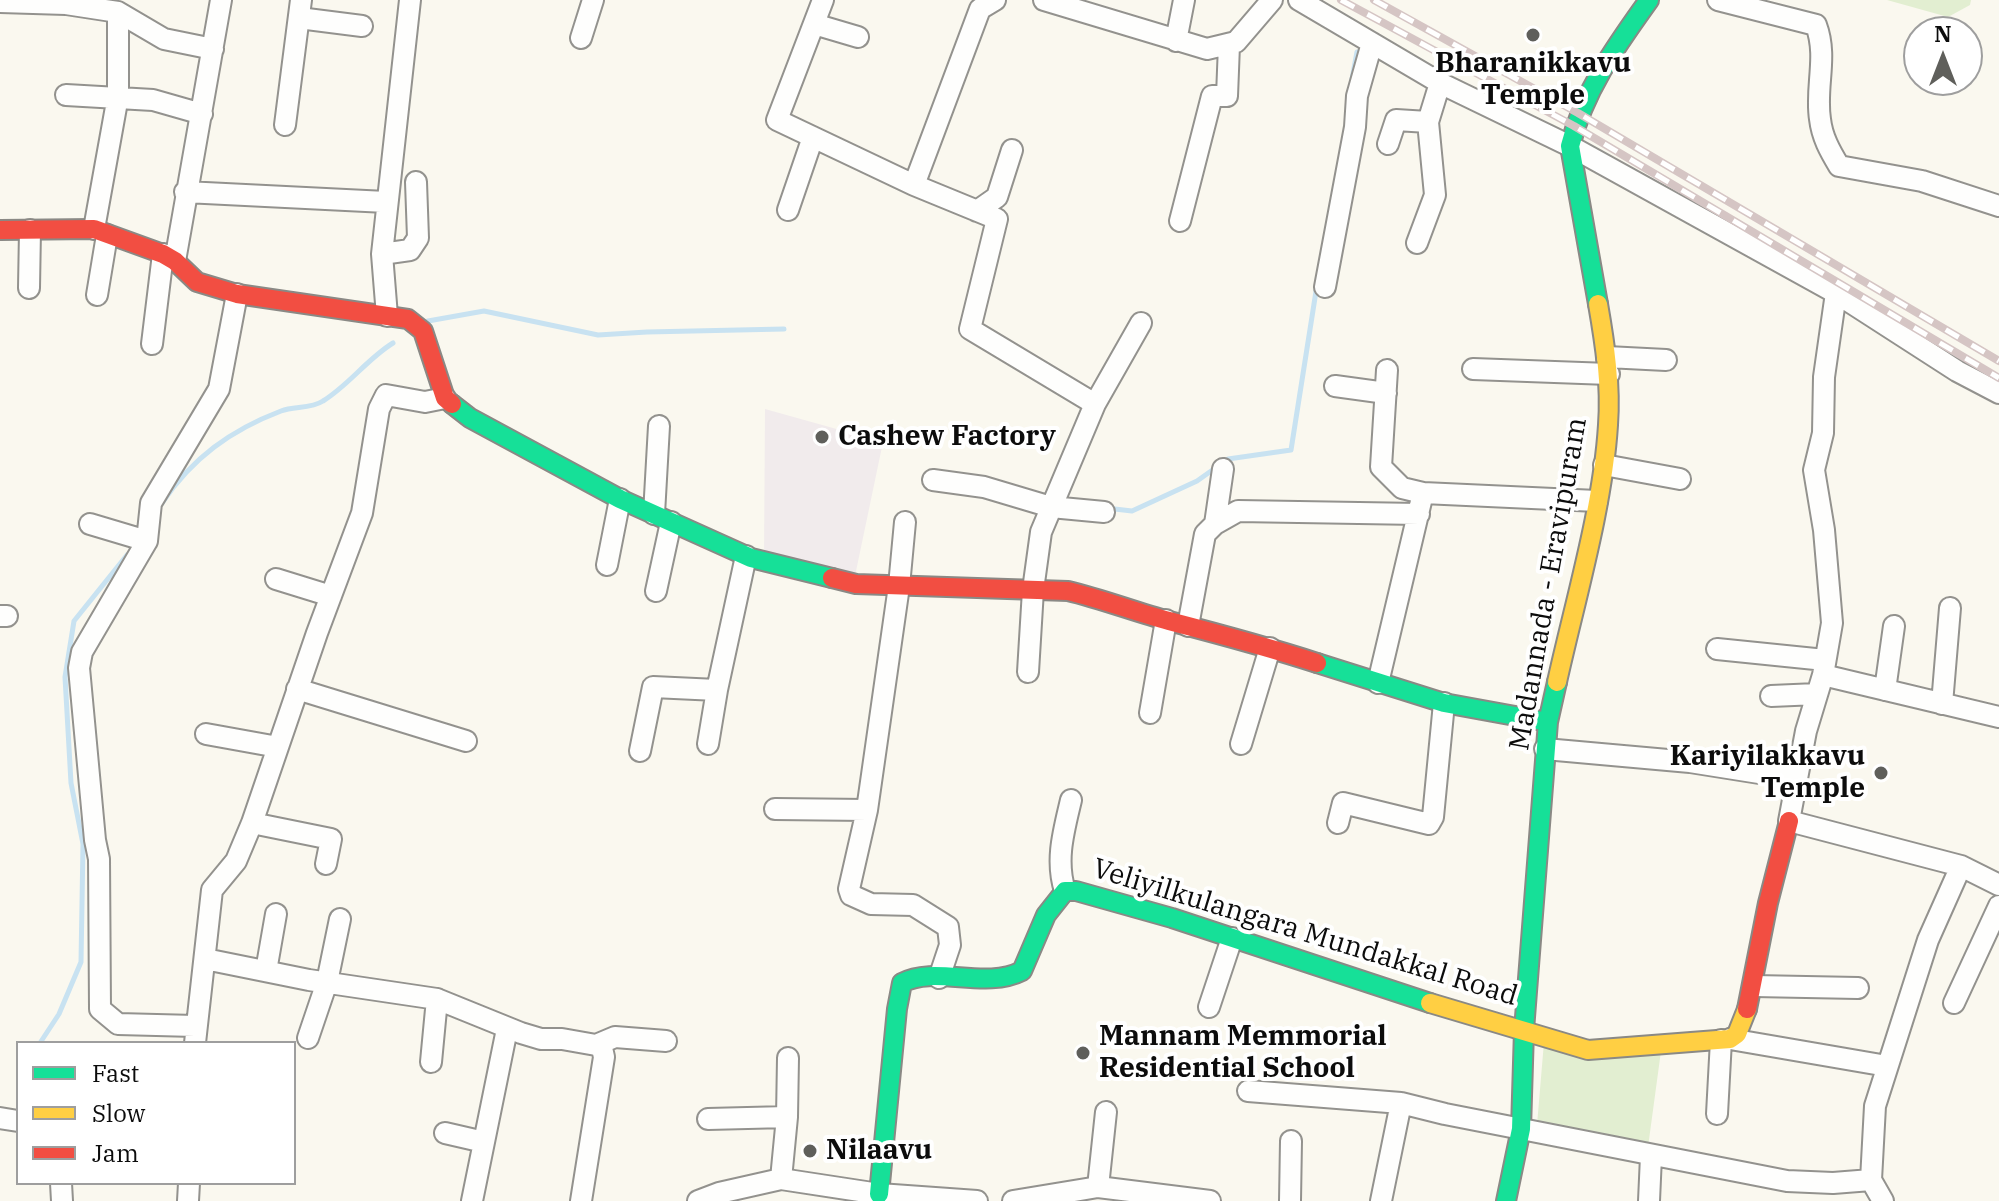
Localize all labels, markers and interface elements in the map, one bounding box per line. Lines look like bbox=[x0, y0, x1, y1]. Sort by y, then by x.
north arrow bbox=[1903, 16, 1983, 96]
text: N bbox=[1934, 19, 1952, 48]
marker: Bharanikkavu Temple bbox=[1524, 26, 1542, 44]
place label: Bharanikkavu Temple bbox=[1435, 47, 1631, 113]
street label: Madannada - Eravipuram bbox=[1503, 415, 1595, 753]
place label: Cashew Factory bbox=[838, 420, 1056, 454]
marker: Cashew Factory bbox=[813, 428, 831, 446]
place label: Kariyilakkavu Temple bbox=[1670, 740, 1865, 806]
marker: Kariyilakkavu Temple bbox=[1872, 764, 1890, 782]
street label: Veliyilkulangara Mundakkal Road bbox=[1088, 852, 1522, 1014]
place label: Mannam Memmorial Residential School bbox=[1099, 1020, 1387, 1086]
legend bbox=[16, 1041, 296, 1185]
marker: Mannam Memmorial Residential School bbox=[1074, 1044, 1092, 1062]
text: Fast bbox=[92, 1057, 139, 1089]
text: Slow bbox=[92, 1097, 145, 1129]
place label: Nilaavu bbox=[826, 1134, 932, 1168]
text: Jam bbox=[92, 1137, 139, 1169]
marker: Nilaavu bbox=[801, 1142, 819, 1160]

